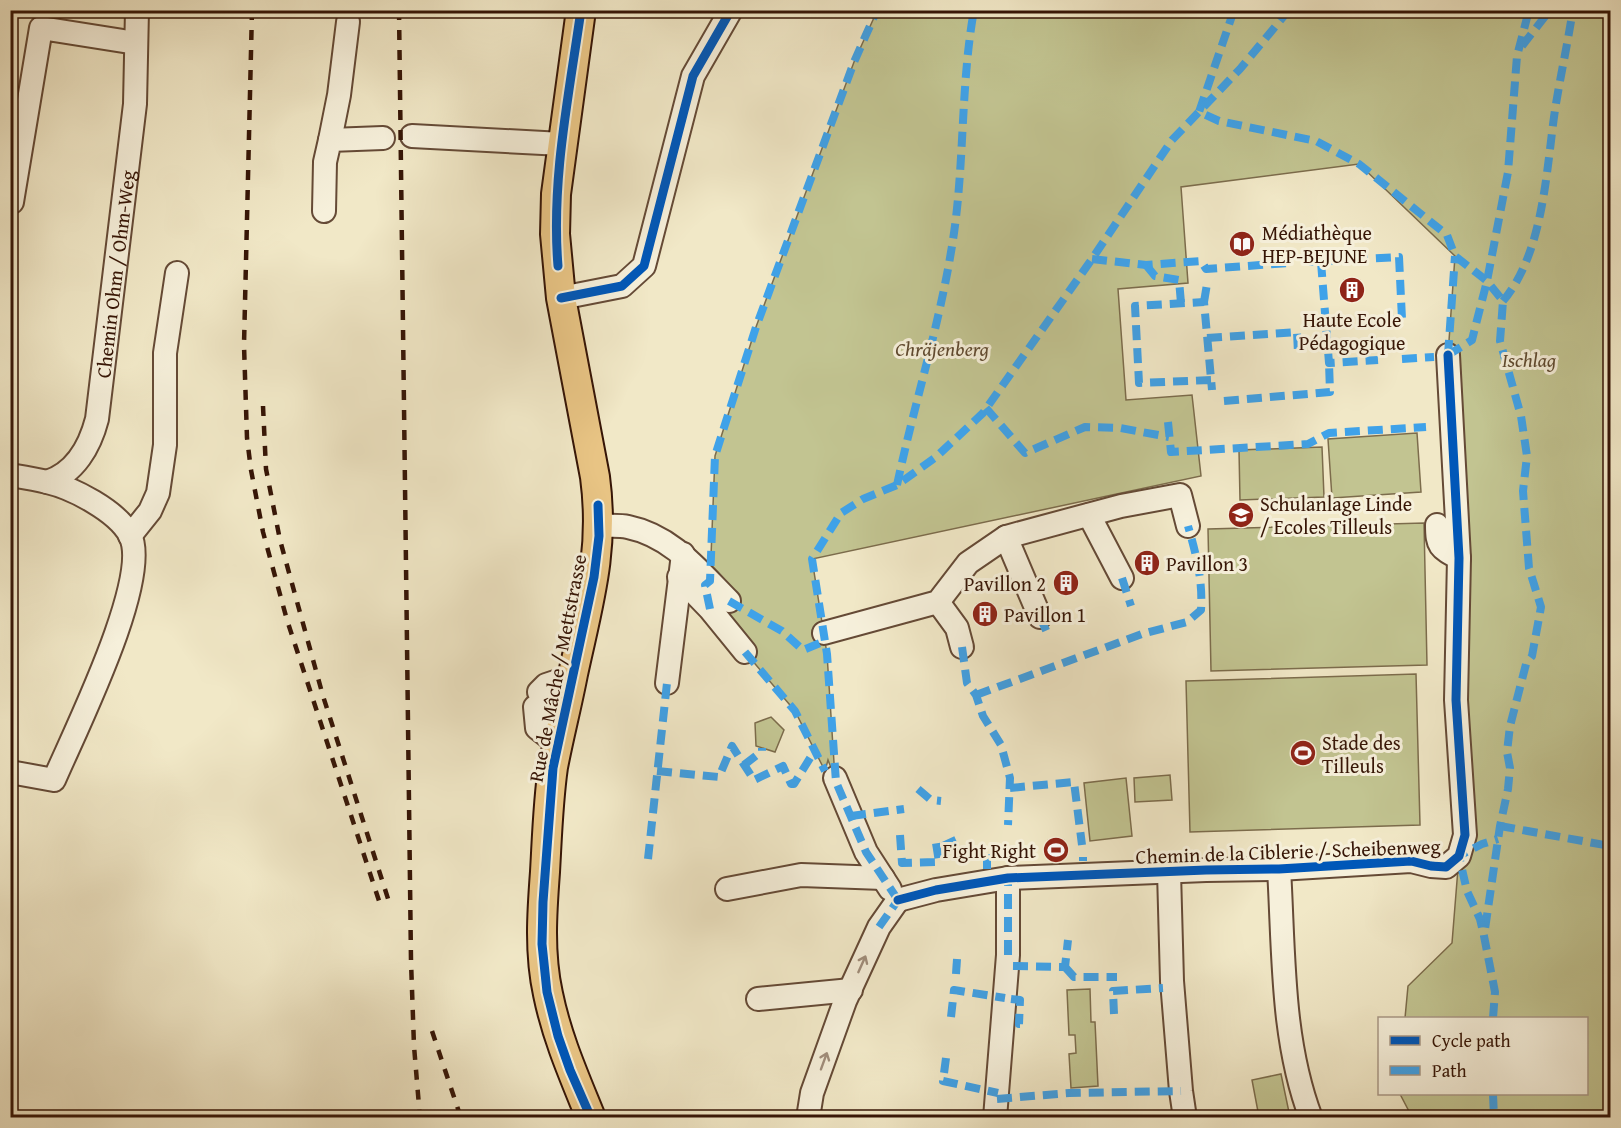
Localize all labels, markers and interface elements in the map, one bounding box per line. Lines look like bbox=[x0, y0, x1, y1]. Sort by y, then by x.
street label: Chemin Ohm / Ohm-Weg bbox=[88, 168, 141, 380]
place label: Médiathèque HEP-BEJUNE bbox=[1262, 218, 1372, 270]
library icon: Médiathèque HEP-BEJUNE bbox=[1227, 229, 1257, 259]
building icon: Haute Ecole Pédagogique bbox=[1337, 275, 1367, 305]
place label: Haute Ecole Pédagogique bbox=[1299, 305, 1405, 357]
park label: Chräjenberg bbox=[895, 334, 989, 363]
park label: Ischlag bbox=[1502, 345, 1556, 374]
place label: Schulanlage Linde / Ecoles Tilleuls bbox=[1260, 489, 1412, 541]
school or university icon: Schulanlage Linde / Ecoles Tilleuls bbox=[1226, 500, 1256, 530]
building icon: Pavillon 3 bbox=[1132, 548, 1162, 578]
place label: Pavillon 3 bbox=[1166, 549, 1248, 578]
street label: Rue de Mâche / Mettstrasse bbox=[521, 552, 593, 784]
building icon: Pavillon 2 bbox=[1051, 568, 1081, 598]
place label: Pavillon 2 bbox=[964, 569, 1046, 598]
building icon: Pavillon 1 bbox=[970, 599, 1000, 629]
place label: Pavillon 1 bbox=[1004, 600, 1086, 629]
place label: Stade des Tilleuls bbox=[1322, 728, 1401, 780]
sports icon: Stade des Tilleuls bbox=[1288, 738, 1318, 768]
street label: Chemin de la Ciblerie / Scheibenweg bbox=[1135, 831, 1441, 871]
sports icon: Fight Right bbox=[1041, 835, 1071, 865]
place label: Fight Right bbox=[943, 836, 1036, 865]
one-way arrow bbox=[858, 955, 869, 973]
legend bbox=[1378, 1017, 1588, 1095]
text: Cycle path bbox=[1432, 1027, 1511, 1054]
one-way arrow bbox=[819, 1052, 830, 1071]
text: Path bbox=[1432, 1057, 1467, 1084]

